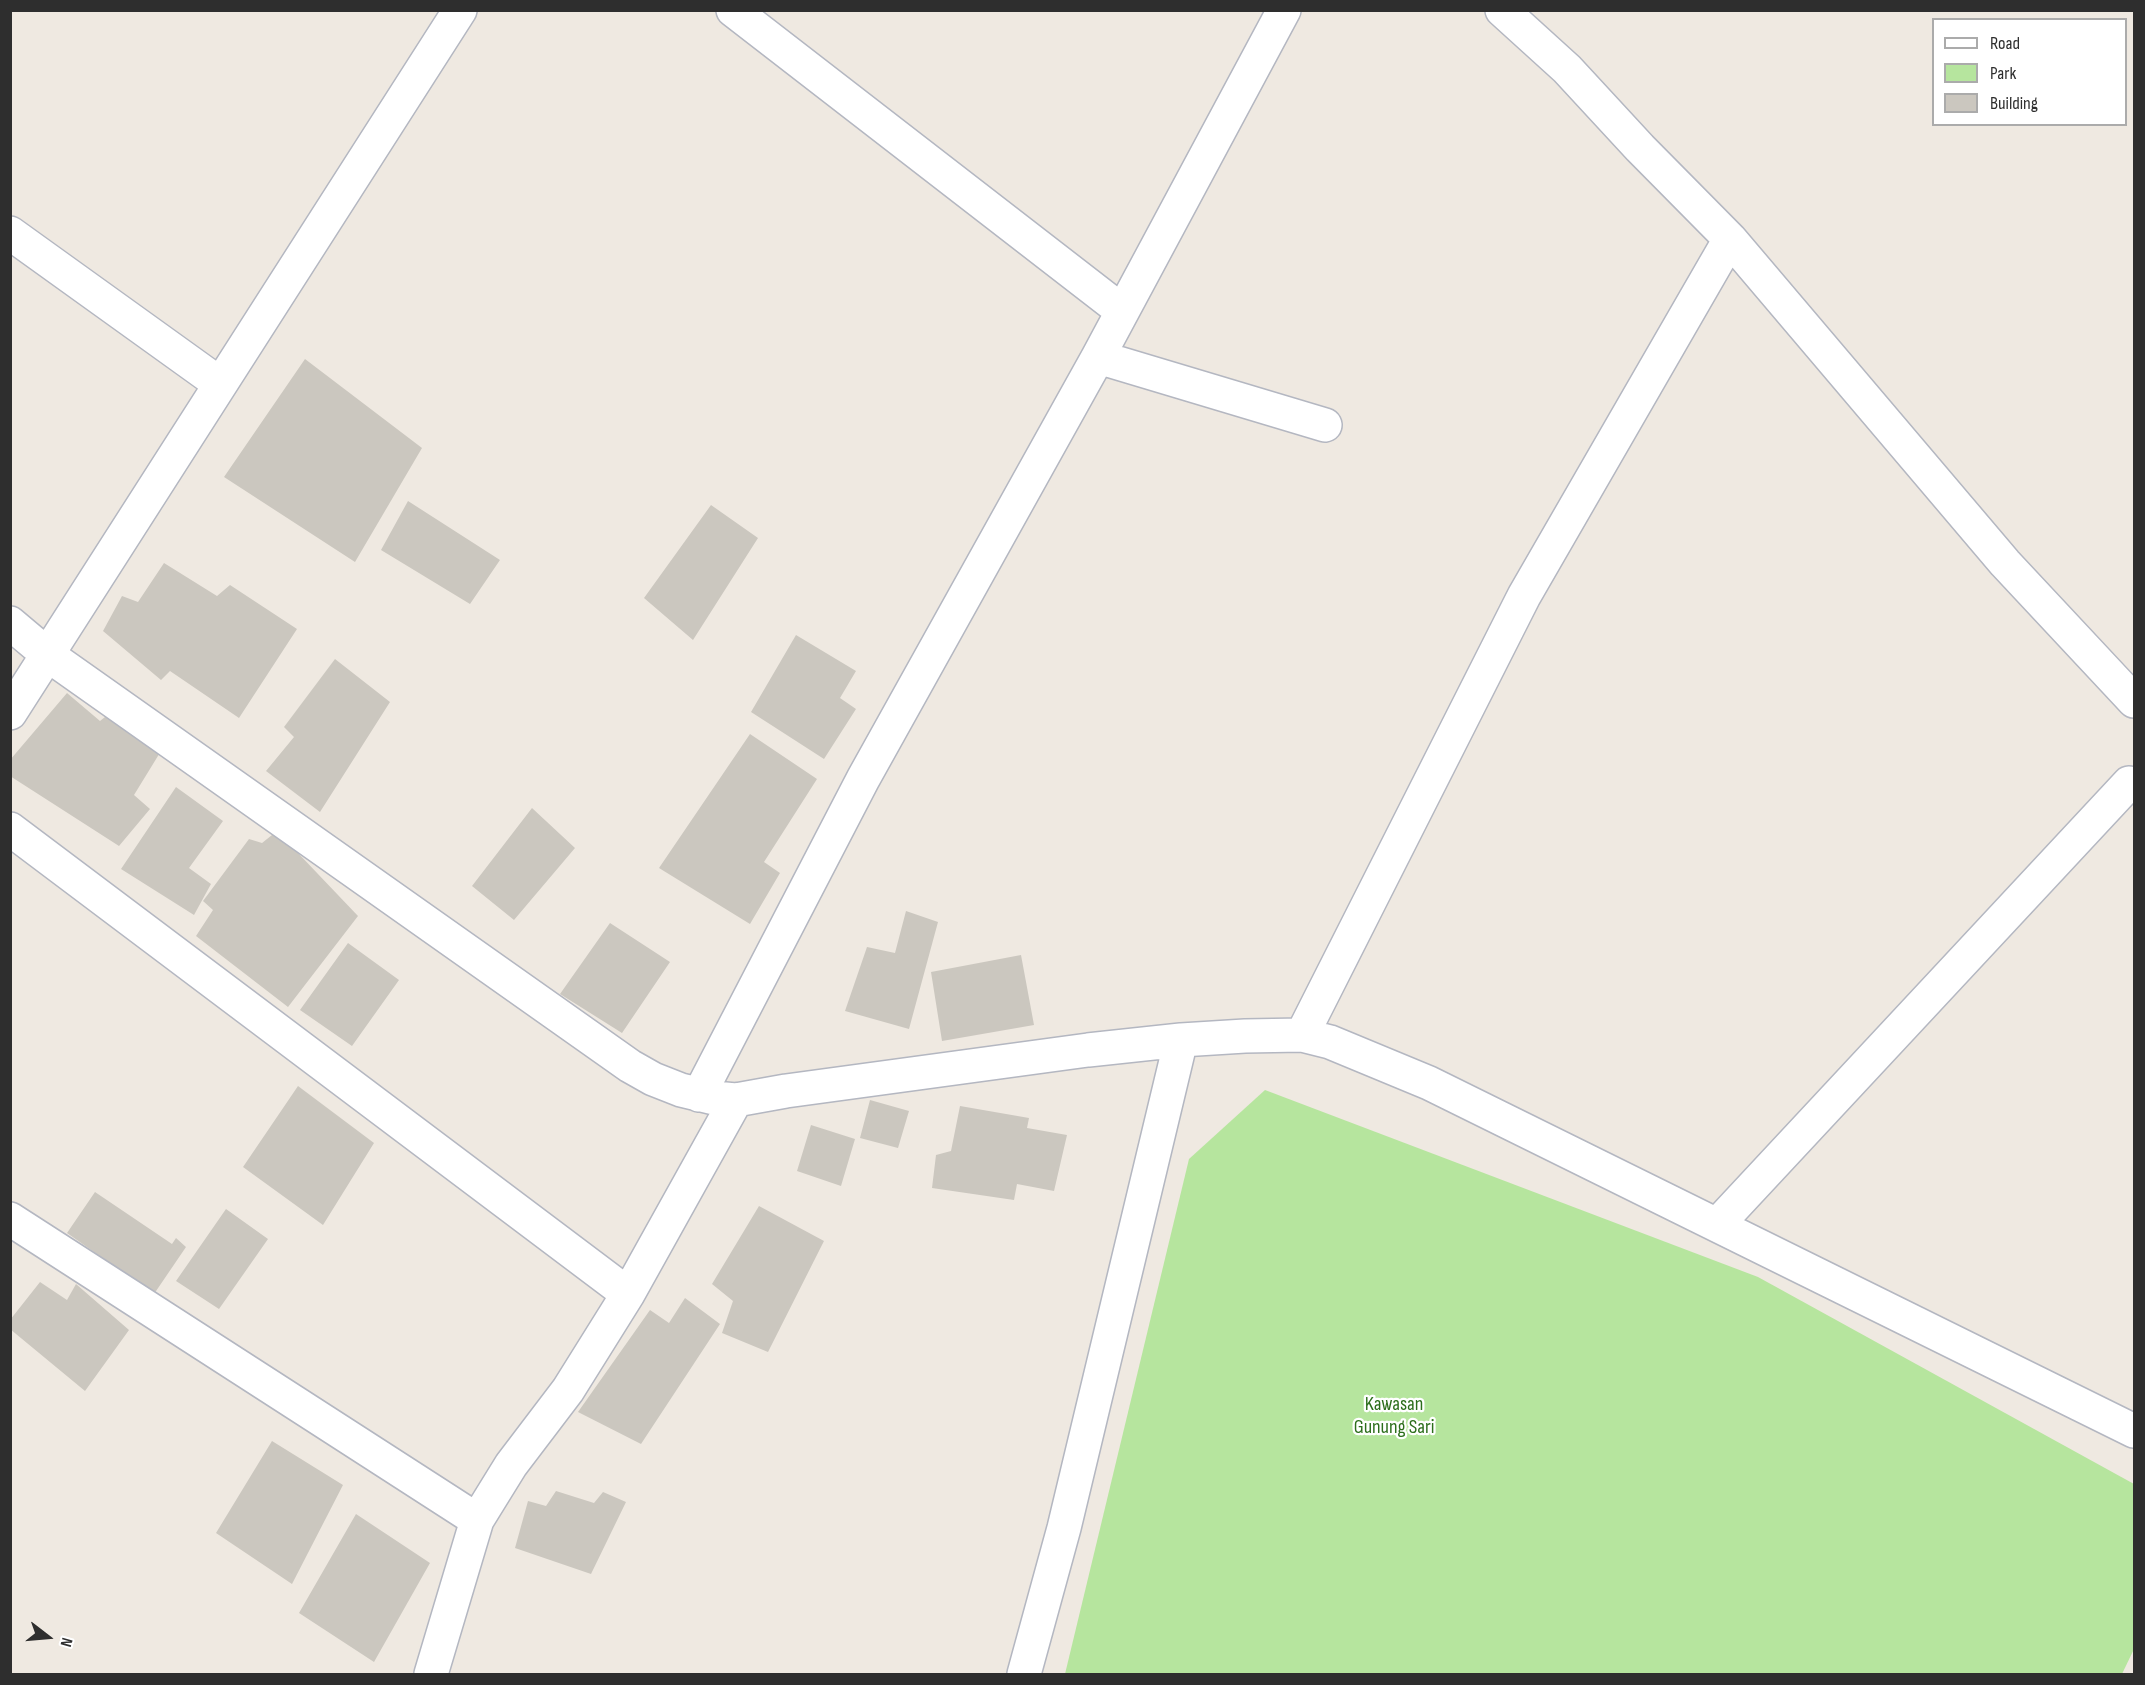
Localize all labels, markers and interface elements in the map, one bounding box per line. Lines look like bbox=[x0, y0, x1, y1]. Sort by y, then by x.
legend bbox=[1932, 18, 2127, 126]
text: Road bbox=[1990, 33, 2020, 54]
text: Park bbox=[1990, 63, 2016, 84]
text: Building bbox=[1990, 93, 2038, 114]
park label: Kawasan Gunung Sari bbox=[1354, 1393, 1434, 1440]
north arrow bbox=[18, 1607, 78, 1667]
text: N bbox=[55, 1635, 76, 1649]

